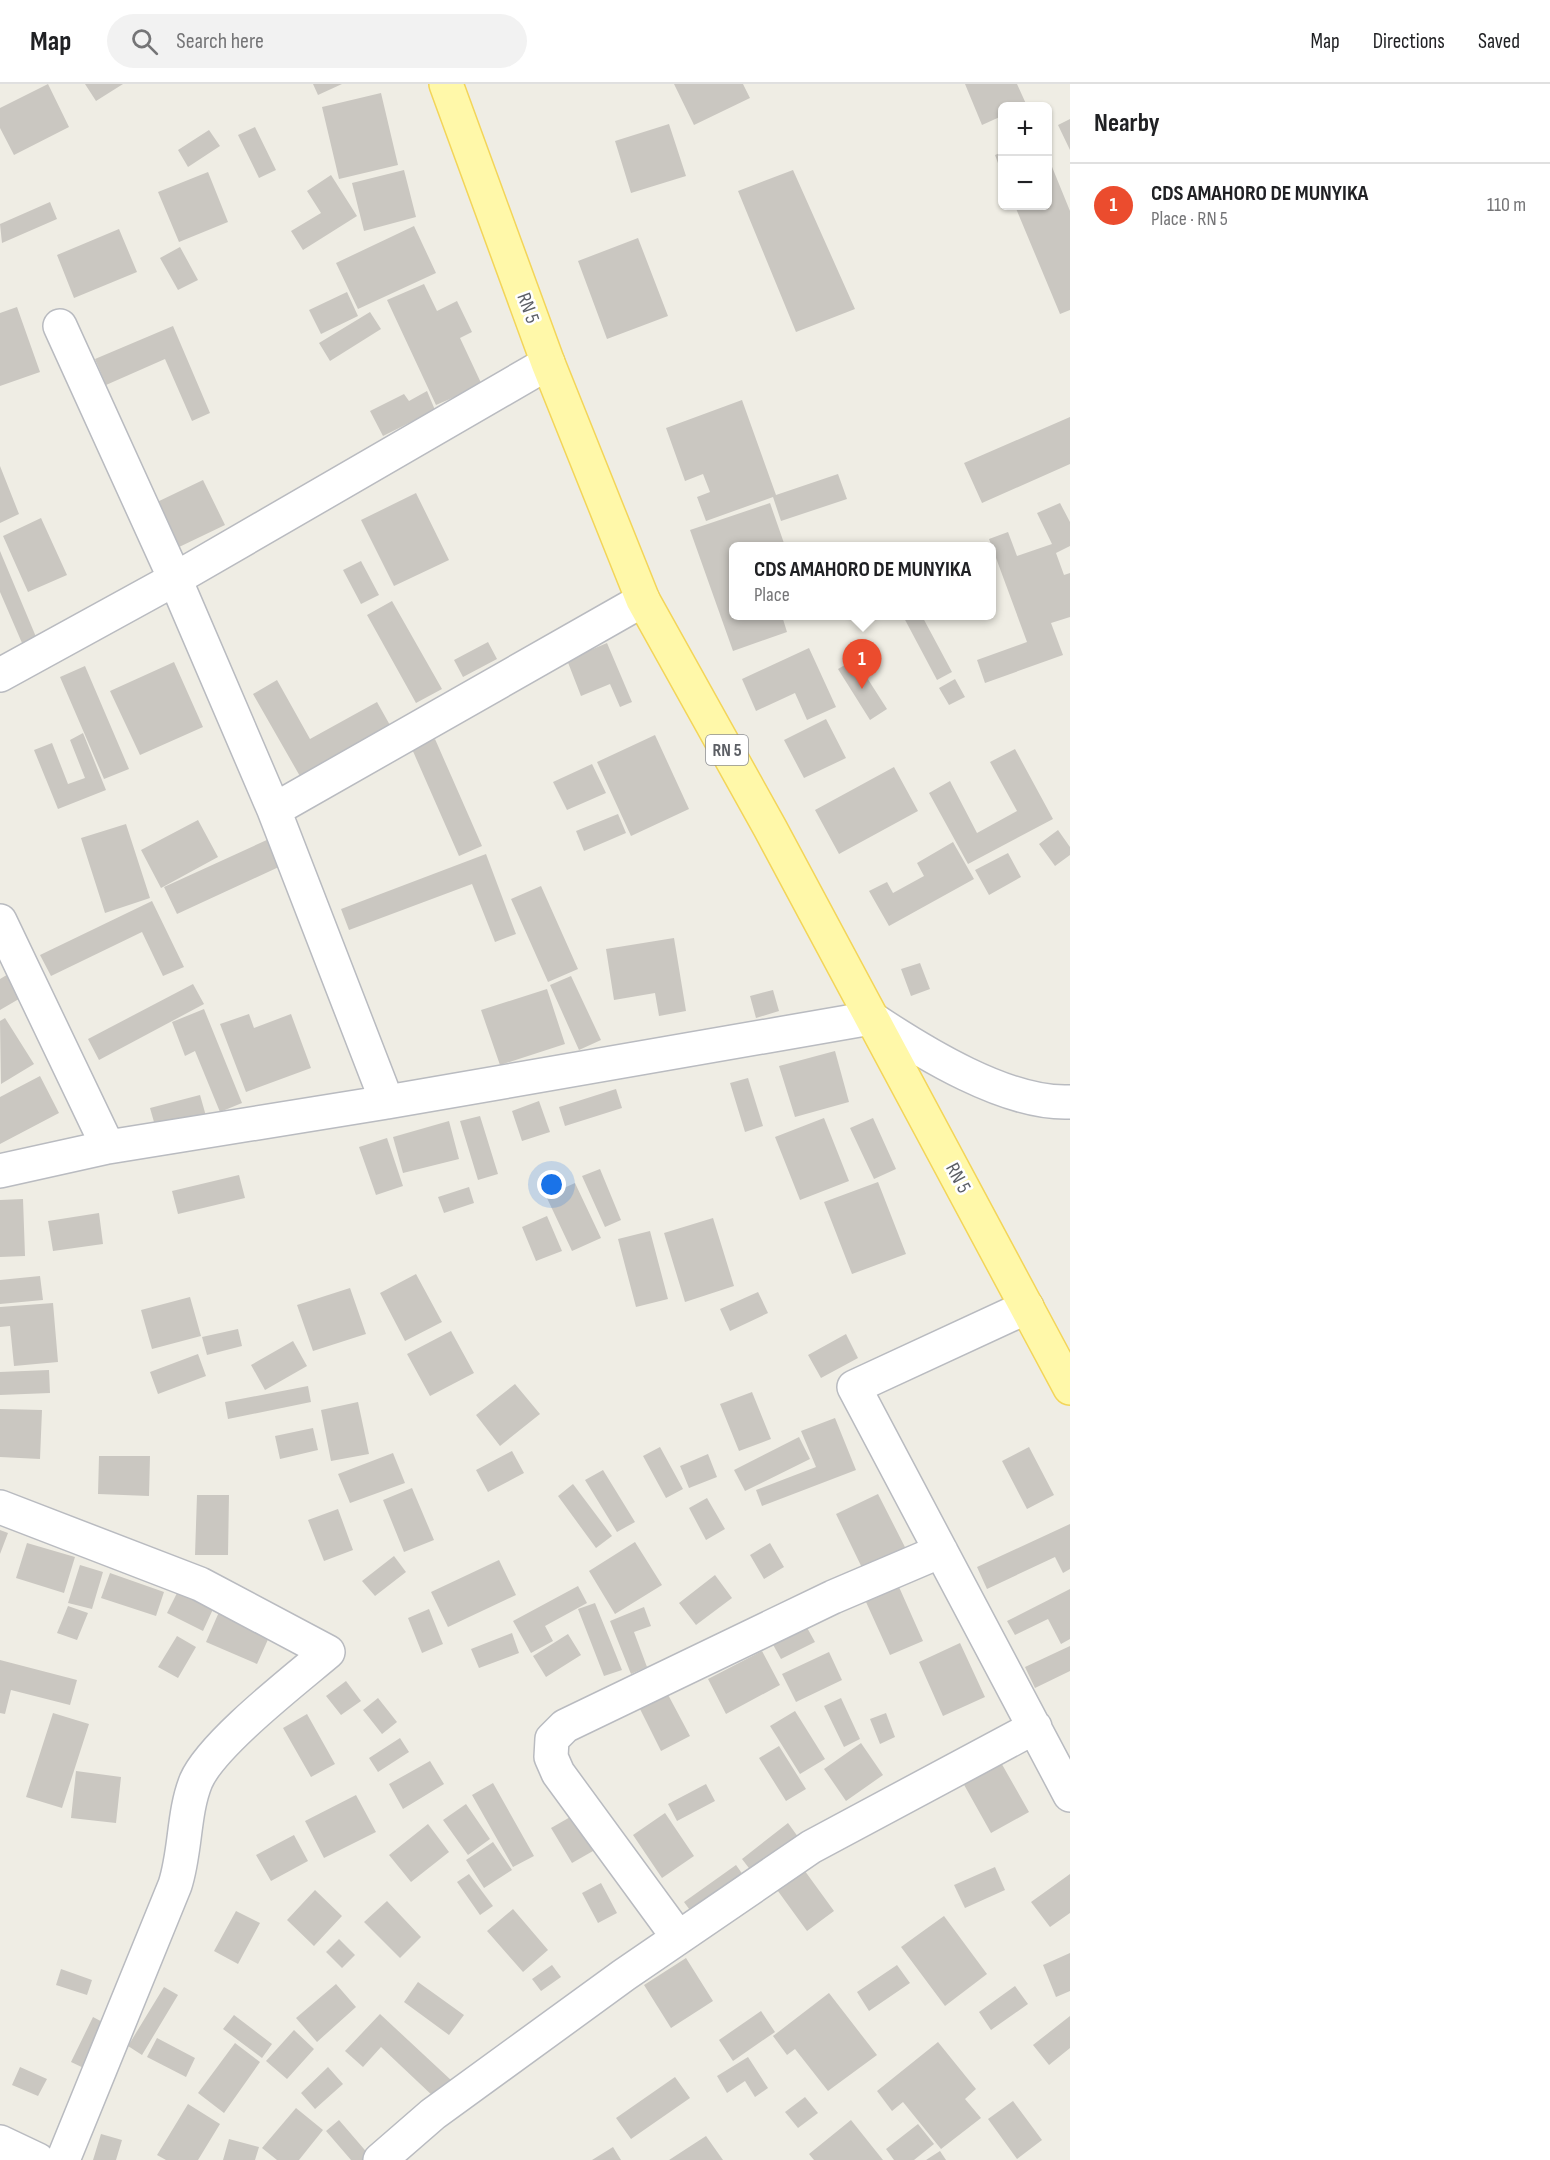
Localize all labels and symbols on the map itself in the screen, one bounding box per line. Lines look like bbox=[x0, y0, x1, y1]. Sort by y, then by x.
street label: RN 5 bbox=[511, 289, 545, 327]
pin: 1 bbox=[842, 640, 882, 689]
road number: RN 5 bbox=[706, 735, 748, 765]
street label: RN 5 bbox=[940, 1159, 976, 1197]
your location bbox=[537, 1170, 566, 1199]

